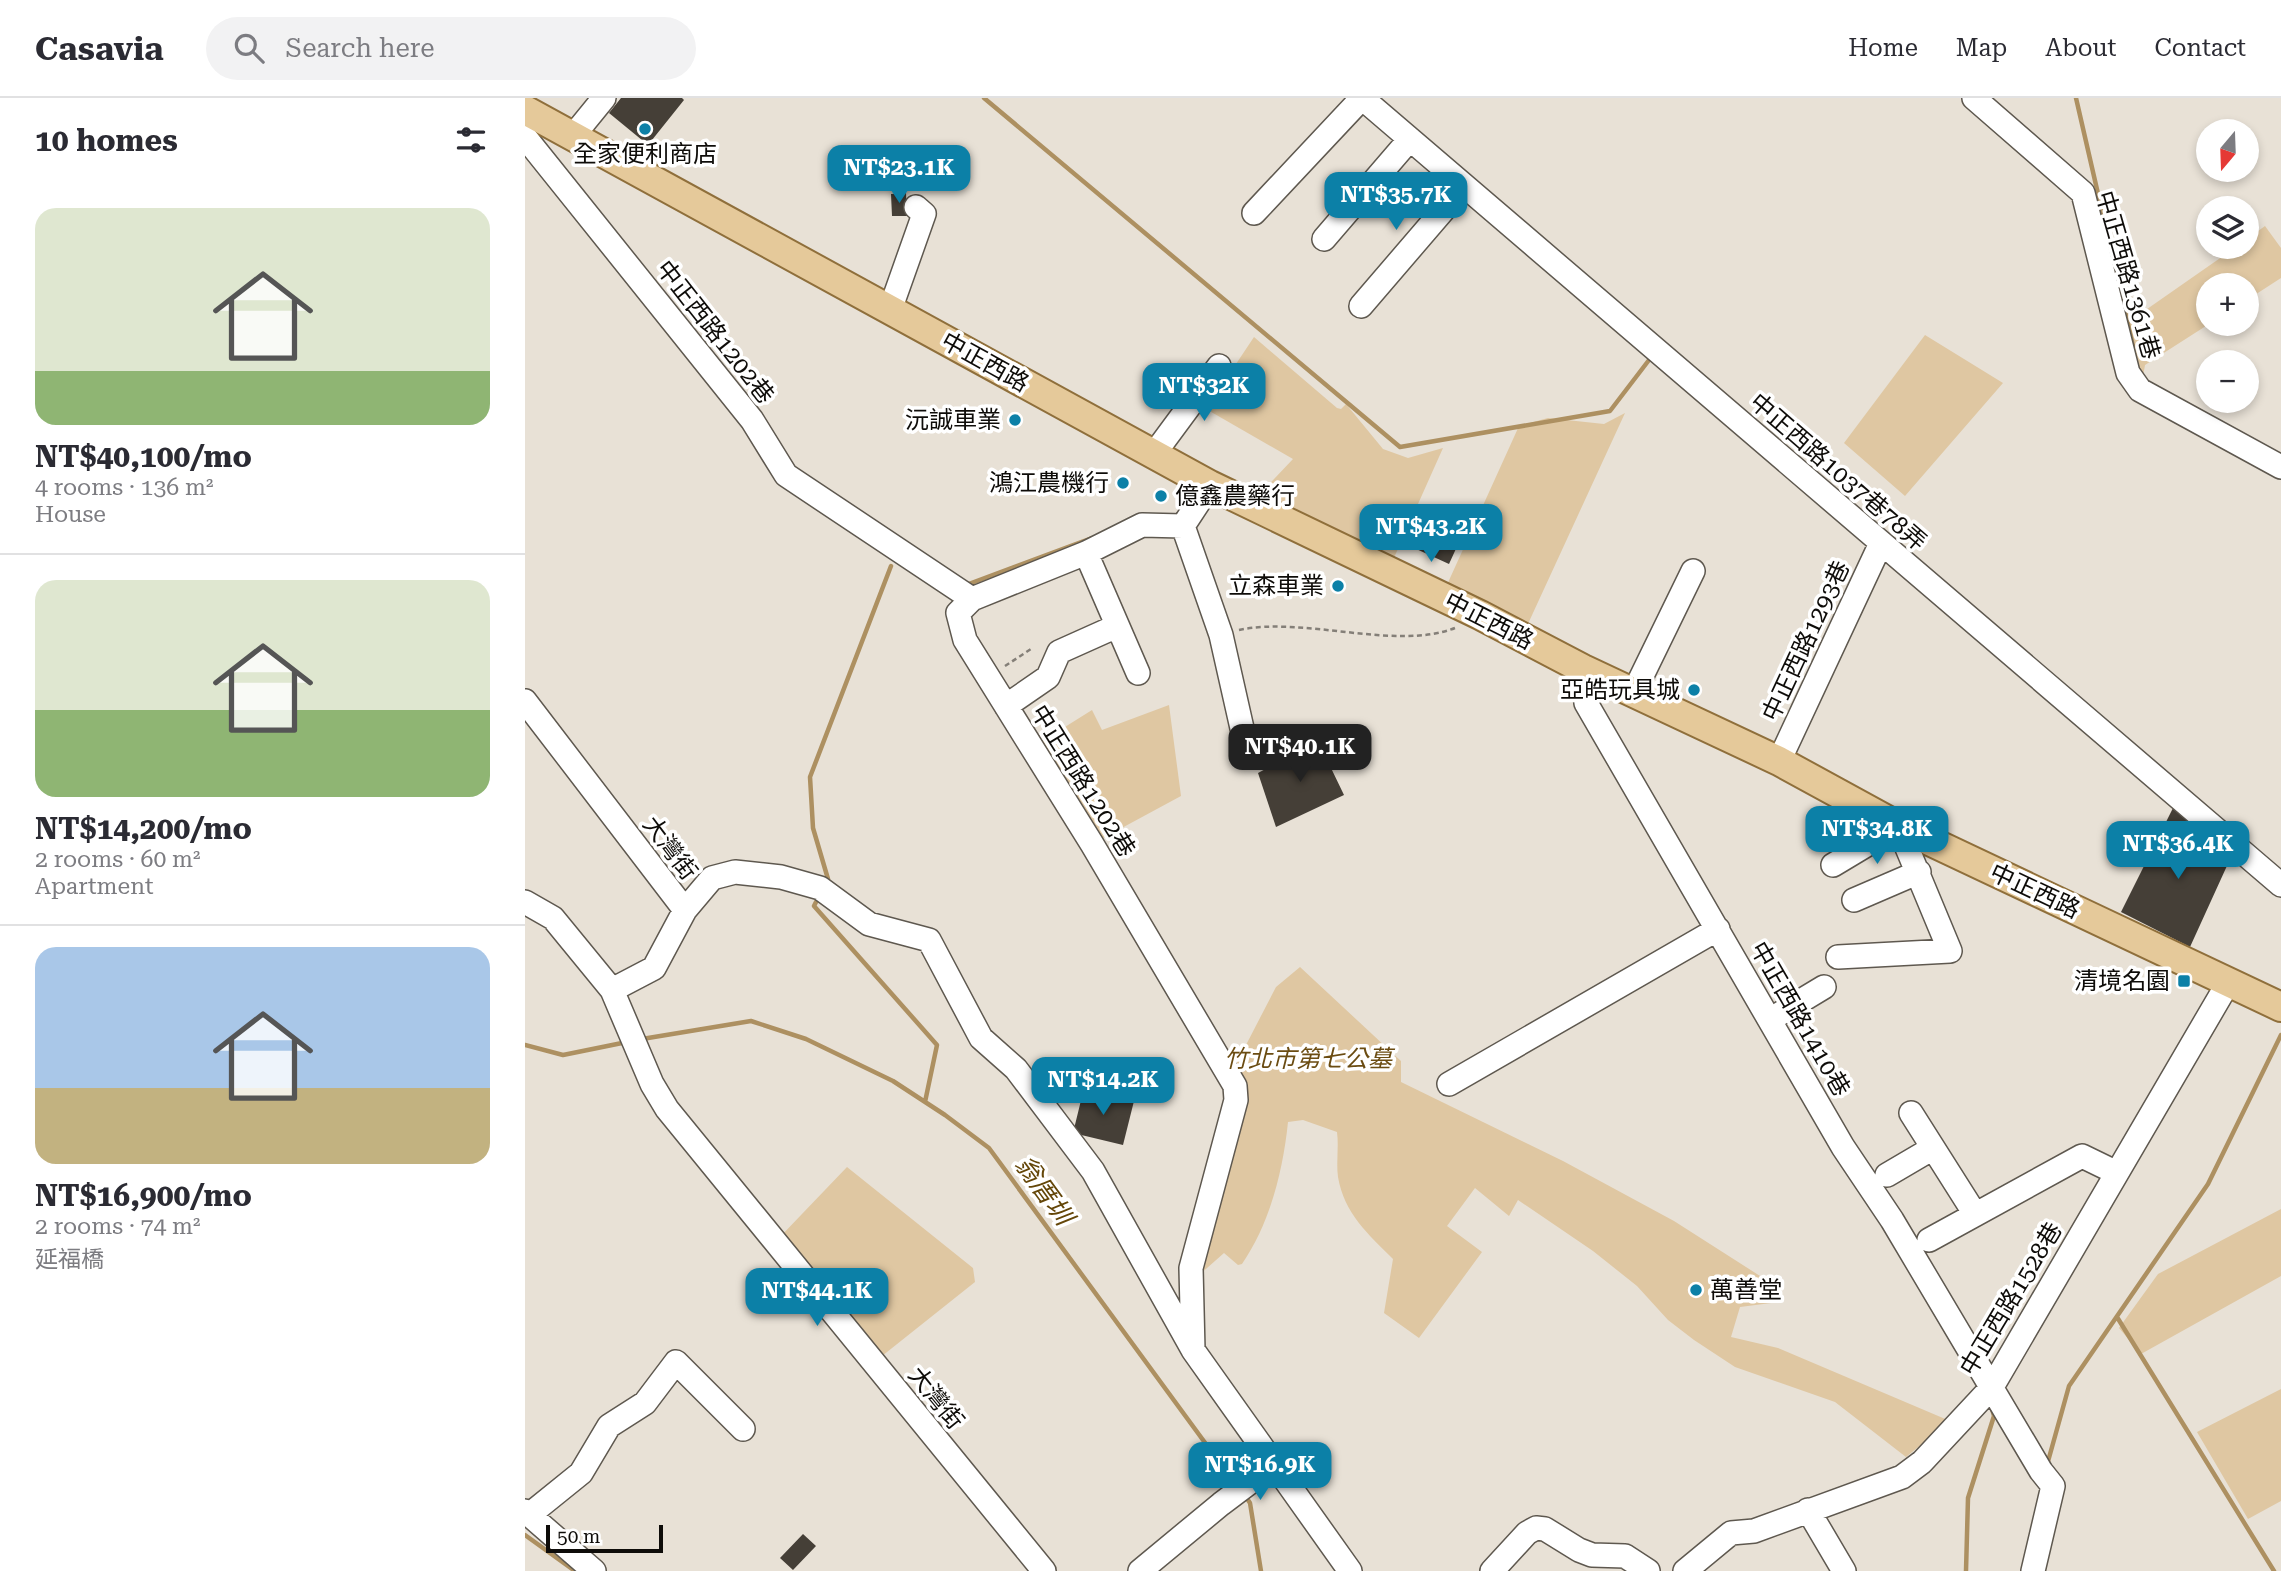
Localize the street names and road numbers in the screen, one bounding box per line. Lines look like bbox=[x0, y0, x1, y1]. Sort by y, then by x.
street label: 中正西路1361巷 bbox=[2091, 188, 2165, 362]
street label: 中正西路1202巷 bbox=[650, 255, 780, 409]
street label: 中正西路 bbox=[936, 326, 1034, 398]
street label: 中正西路1037巷78弄 bbox=[1744, 388, 1932, 556]
street label: 中正西路1293巷 bbox=[1757, 556, 1855, 726]
street label: 中正西路 bbox=[1440, 587, 1538, 655]
street label: 中正西路1202巷 bbox=[1025, 700, 1141, 862]
street label: 大灣街 bbox=[637, 811, 703, 885]
street label: 中正西路 bbox=[1986, 858, 2084, 924]
street label: 中正西路1410巷 bbox=[1744, 937, 1856, 1101]
street label: 中正西路1528巷 bbox=[1954, 1217, 2068, 1381]
street label: 大灣街 bbox=[902, 1361, 970, 1435]

